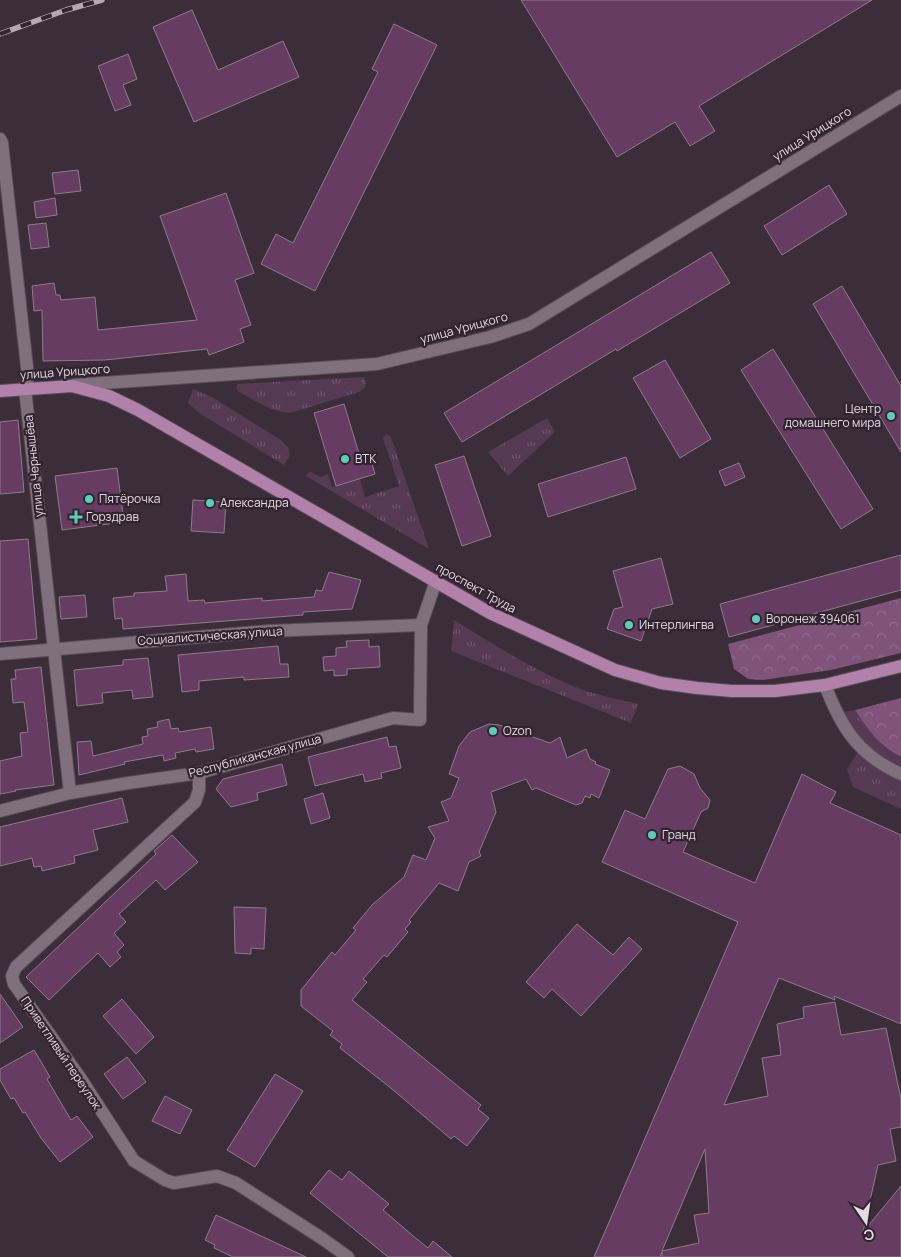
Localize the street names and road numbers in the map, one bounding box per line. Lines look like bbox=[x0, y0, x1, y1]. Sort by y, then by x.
street label: улица Урицкого bbox=[769, 102, 854, 165]
street label: улица Урицкого bbox=[418, 308, 510, 347]
street label: улица Урицкого bbox=[19, 360, 111, 383]
street label: улица Чернышёва bbox=[20, 414, 47, 518]
street label: проспект Труда bbox=[433, 558, 519, 617]
street label: Социалистическая улица bbox=[137, 622, 283, 649]
street label: Республиканская улица bbox=[187, 730, 323, 781]
street label: Приветливый переулок bbox=[17, 993, 106, 1113]

